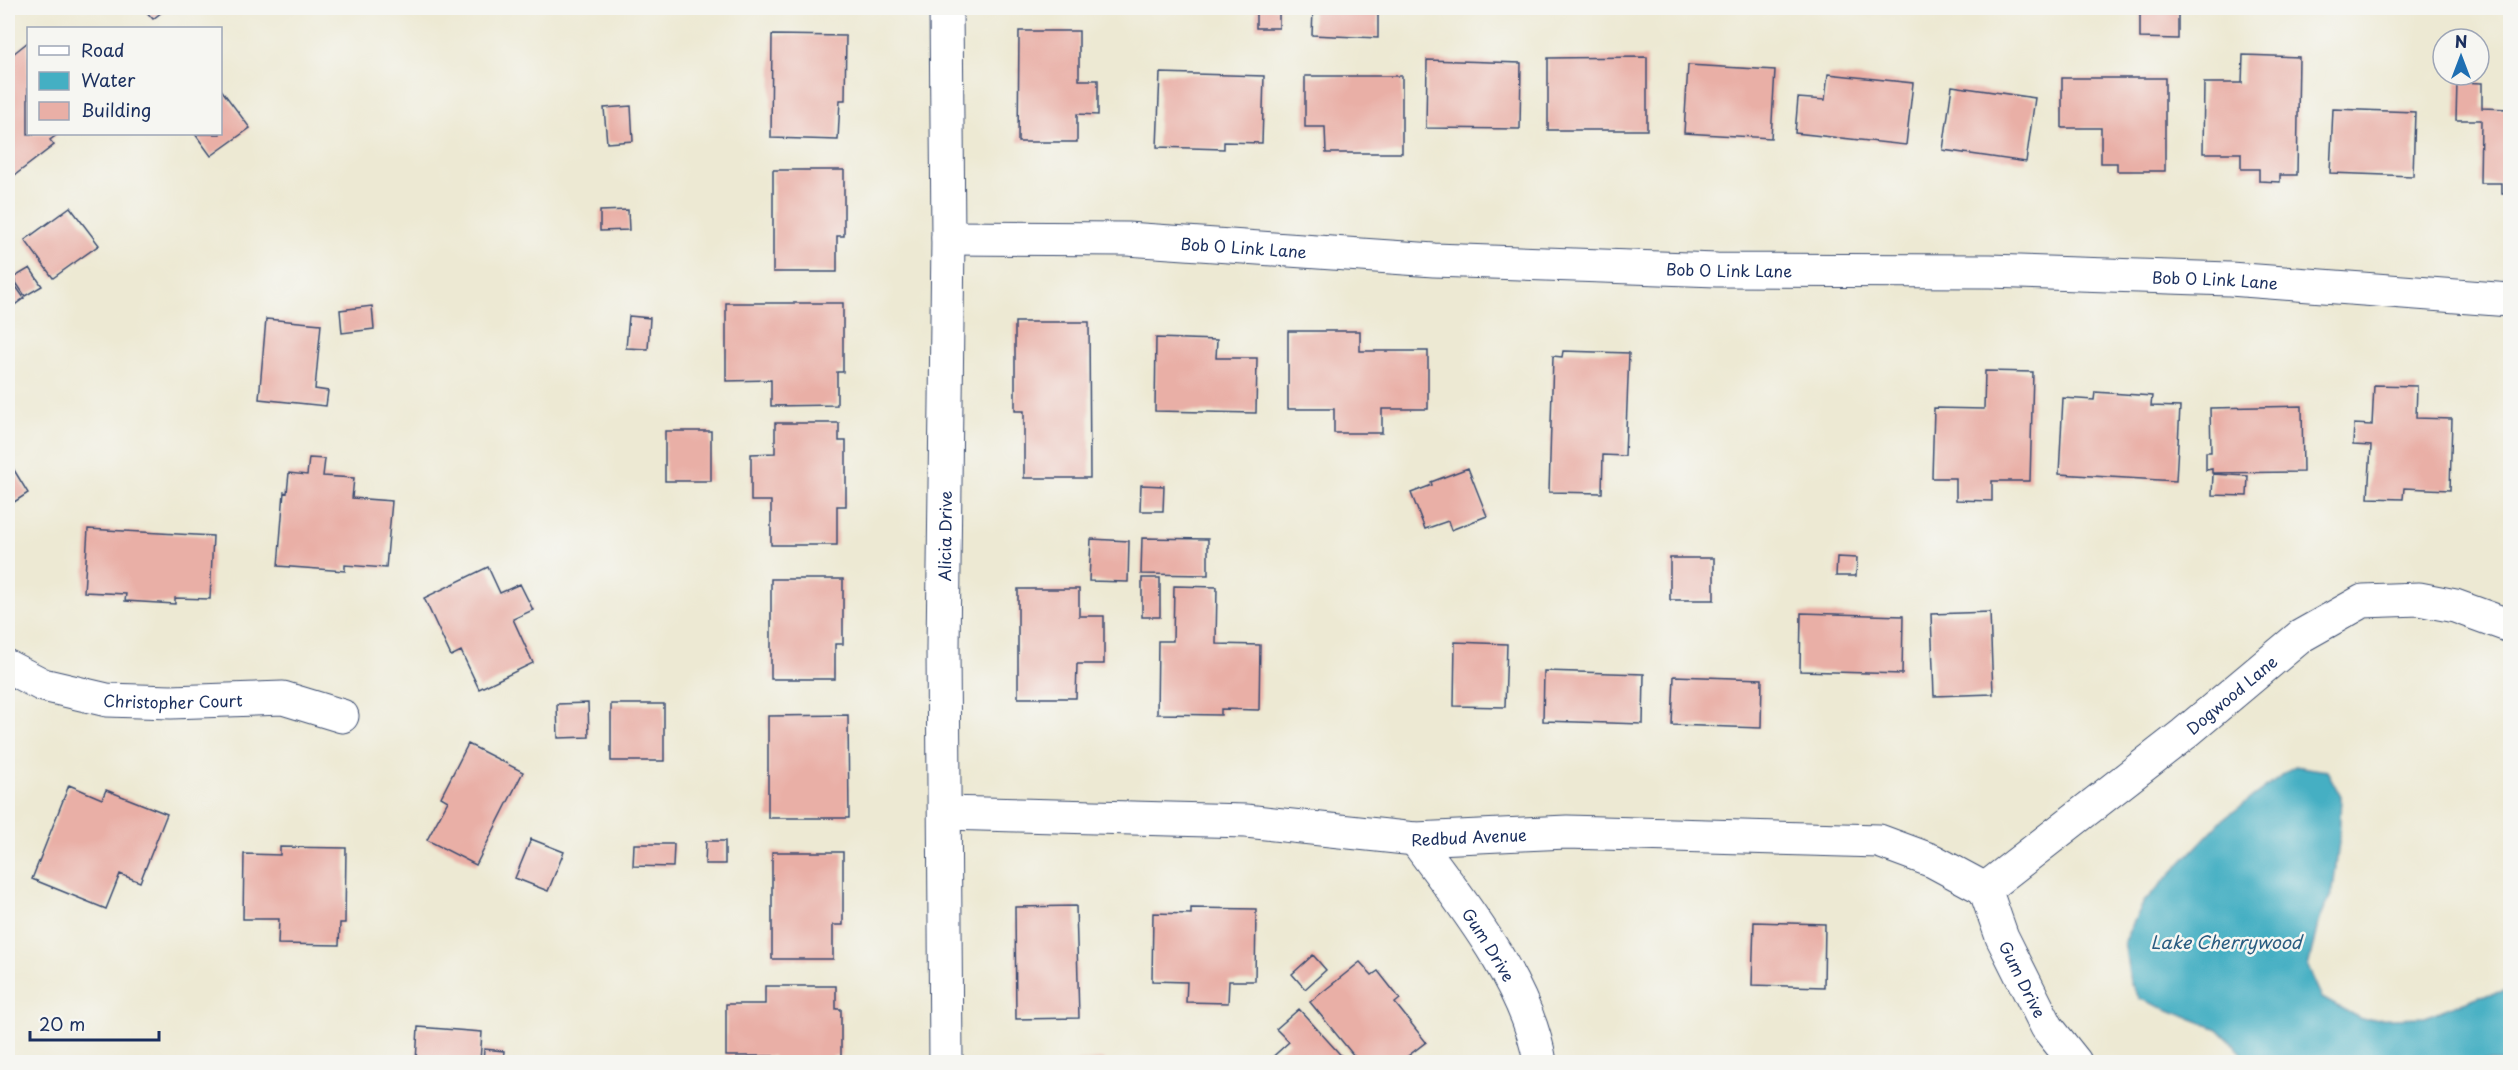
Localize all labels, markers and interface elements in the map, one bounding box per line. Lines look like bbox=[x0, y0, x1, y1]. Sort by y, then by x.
legend bbox=[27, 27, 222, 135]
north arrow bbox=[2431, 27, 2491, 87]
text: N bbox=[2455, 29, 2467, 53]
text: Road bbox=[81, 36, 125, 63]
text: Water bbox=[81, 66, 136, 93]
text: Building bbox=[81, 96, 151, 123]
street label: Bob O Link Lane bbox=[1180, 231, 1308, 263]
street label: Bob O Link Lane bbox=[1666, 256, 1792, 282]
street label: Bob O Link Lane bbox=[2151, 264, 2279, 295]
street label: Alicia Drive bbox=[932, 490, 957, 582]
street label: Dogwood Lane bbox=[2181, 649, 2282, 740]
street label: Christopher Court bbox=[103, 687, 243, 714]
street label: Redbud Avenue bbox=[1411, 822, 1527, 851]
street label: Gum Drive bbox=[1457, 903, 1521, 986]
water label: Lake Cherrywood bbox=[2151, 928, 2305, 955]
street label: Gum Drive bbox=[1994, 937, 2052, 1022]
scale bar bbox=[30, 1004, 159, 1042]
text: 20 m bbox=[39, 1010, 85, 1037]

